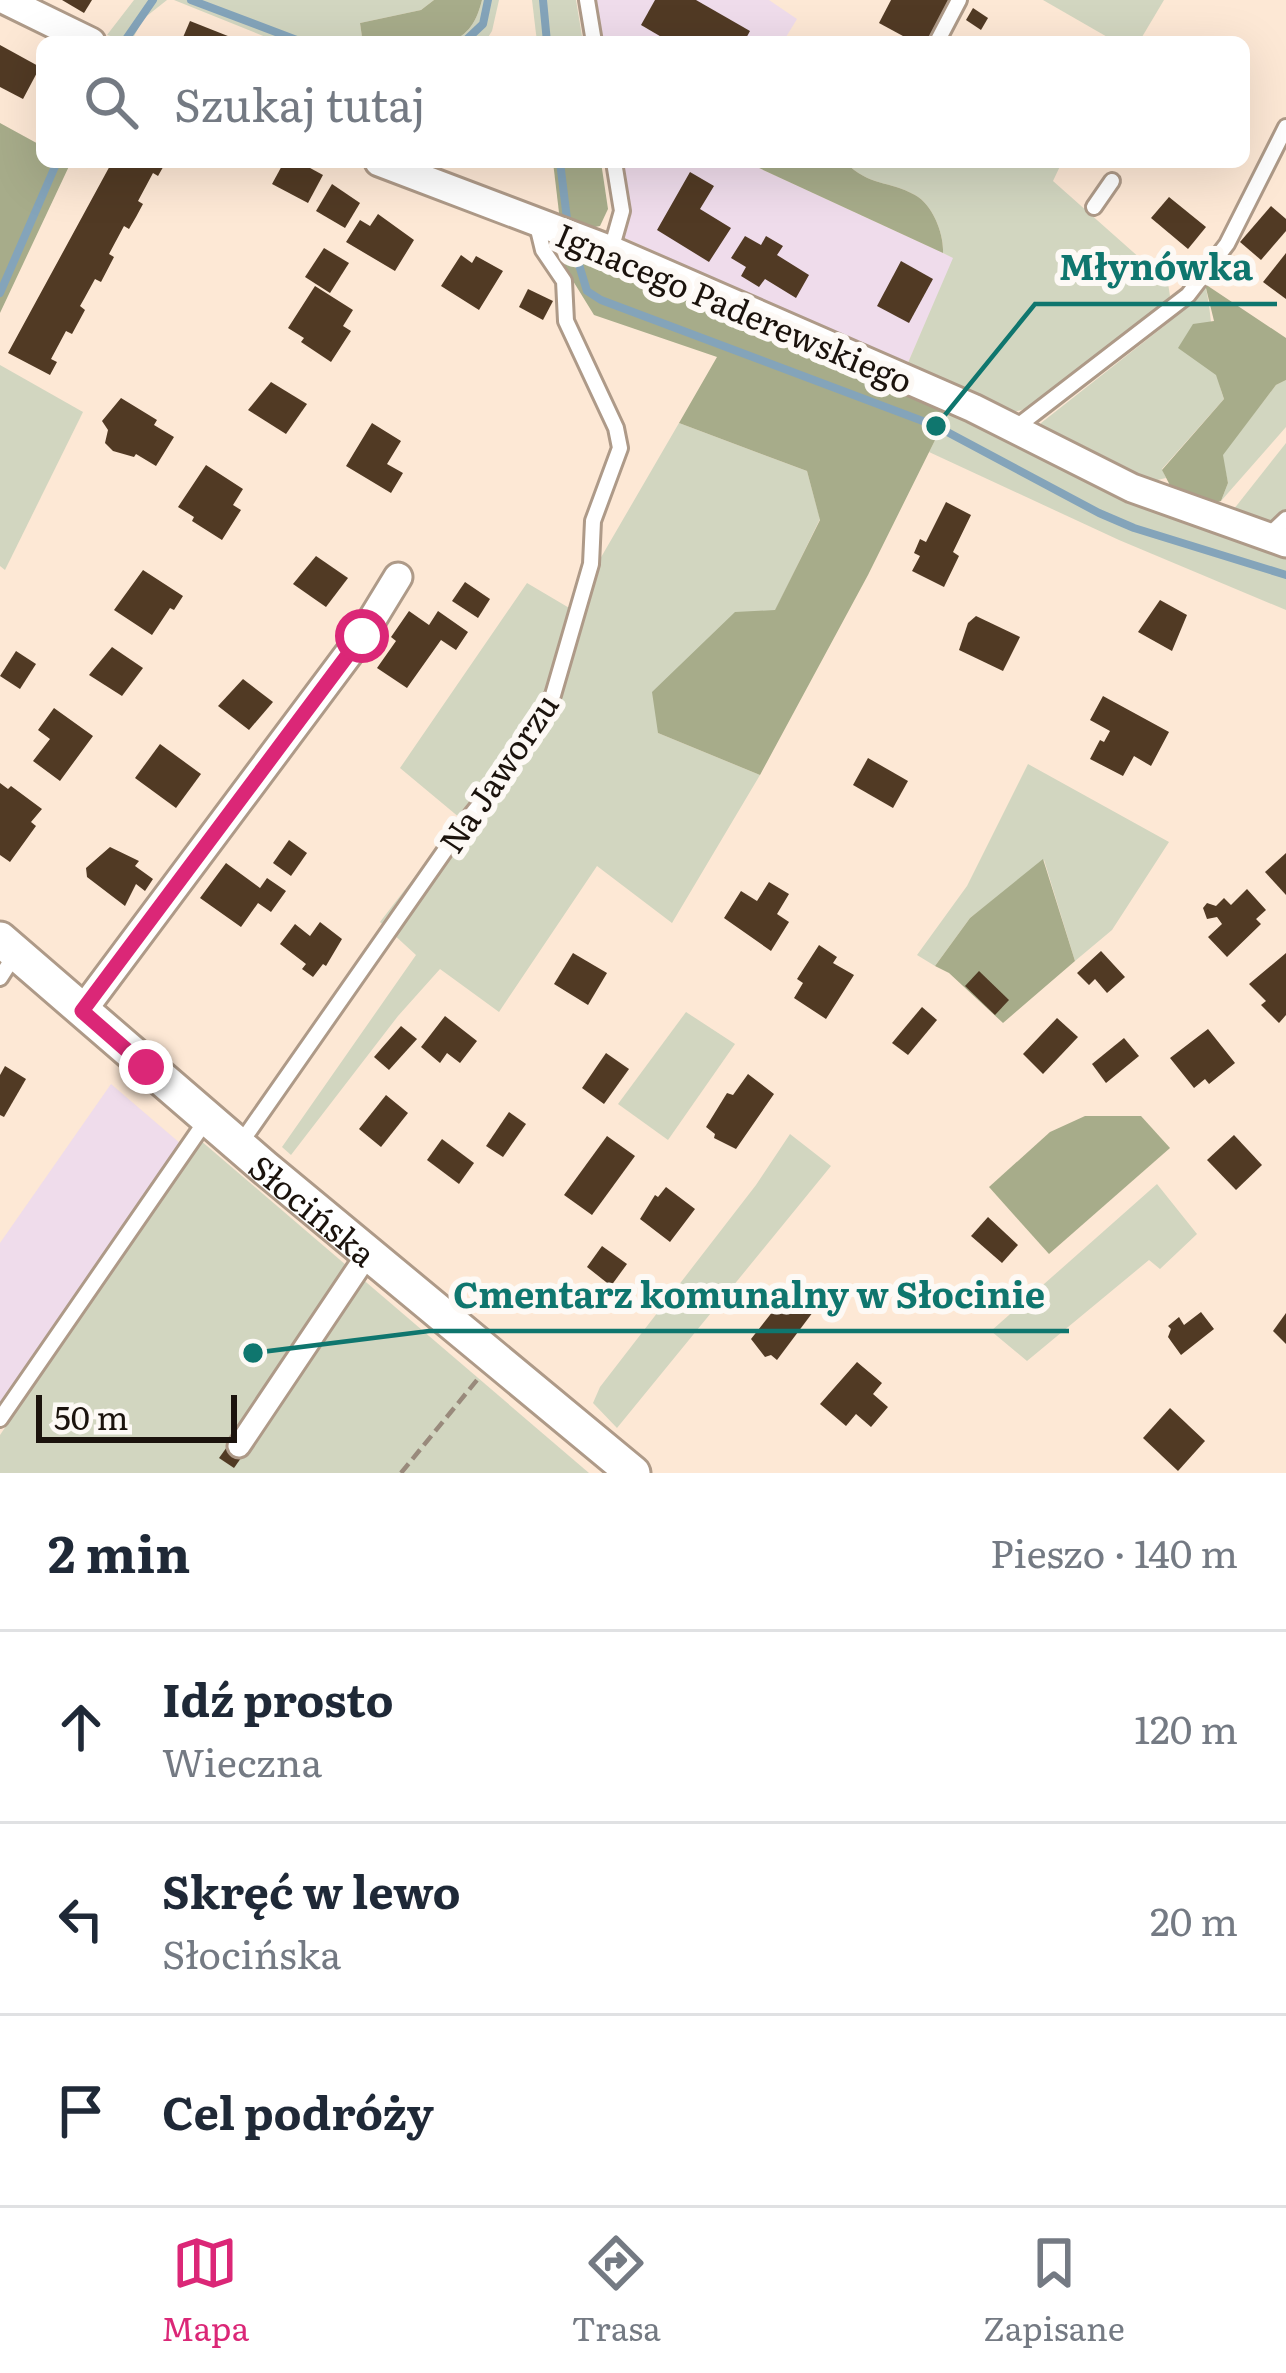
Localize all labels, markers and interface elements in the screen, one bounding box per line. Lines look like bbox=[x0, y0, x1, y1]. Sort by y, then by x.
search box bbox=[36, 36, 1250, 168]
icon: search bbox=[78, 69, 144, 135]
text: Szukaj tutaj bbox=[174, 69, 425, 136]
street label: Ignacego Paderewskiego bbox=[549, 209, 921, 403]
callout: Młynówka bbox=[1035, 232, 1277, 304]
text: Młynówka bbox=[1059, 238, 1253, 291]
route start bbox=[335, 609, 389, 663]
street label: Na Jaworzu bbox=[425, 682, 569, 862]
route end bbox=[119, 1040, 173, 1094]
street label: Słocińska bbox=[240, 1141, 388, 1276]
callout: Cmentarz komunalny w Słocinie bbox=[429, 1259, 1069, 1331]
text: Cmentarz komunalny w Słocinie bbox=[453, 1266, 1045, 1319]
scale bar bbox=[36, 1389, 237, 1442]
text: 50 m bbox=[54, 1391, 128, 1440]
text: 2 min bbox=[48, 1513, 191, 1589]
text: Pieszo · 140 m bbox=[990, 1522, 1238, 1580]
text: Idź prosto bbox=[162, 1664, 394, 1731]
icon: ahead bbox=[48, 1694, 114, 1760]
text: 120 m bbox=[1134, 1698, 1238, 1756]
text: Wieczna bbox=[162, 1731, 322, 1789]
text: Skręć w lewo bbox=[162, 1856, 461, 1923]
icon: left bbox=[48, 1886, 114, 1952]
text: 20 m bbox=[1150, 1890, 1238, 1948]
text: Słocińska bbox=[162, 1923, 341, 1981]
text: Cel podróży bbox=[162, 2077, 434, 2144]
icon: arrive bbox=[48, 2078, 114, 2144]
tab: Mapa bbox=[161, 2230, 249, 2351]
tab: Trasa bbox=[572, 2230, 661, 2351]
tab: Zapisane bbox=[983, 2230, 1125, 2351]

